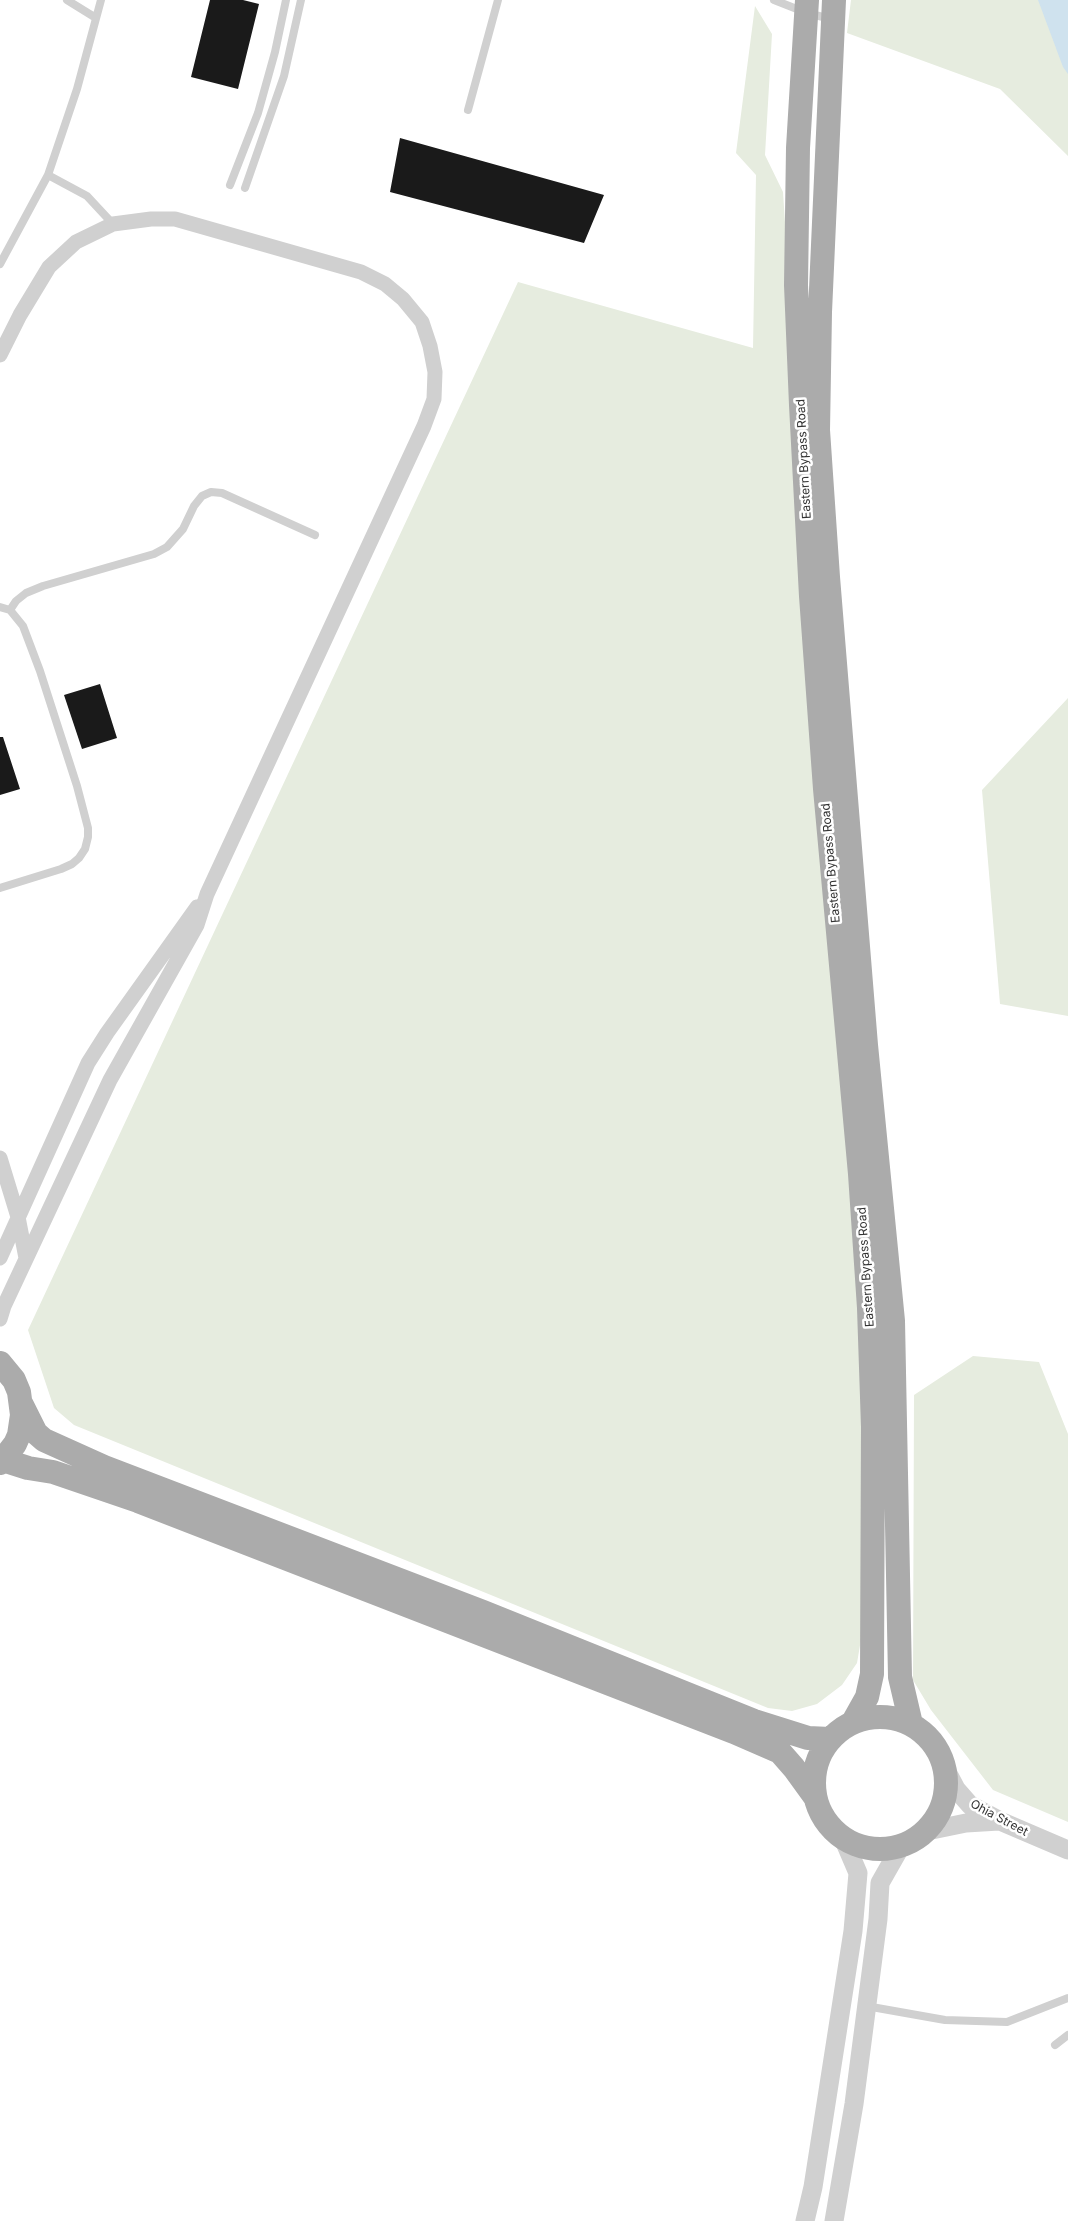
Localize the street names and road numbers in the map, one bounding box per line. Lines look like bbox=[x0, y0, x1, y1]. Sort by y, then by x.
street label: Eastern Bypass Road bbox=[794, 399, 814, 519]
street label: Eastern Bypass Road bbox=[819, 803, 843, 923]
street label: Eastern Bypass Road bbox=[855, 1207, 877, 1327]
street label: Ohia Street bbox=[968, 1797, 1030, 1839]

